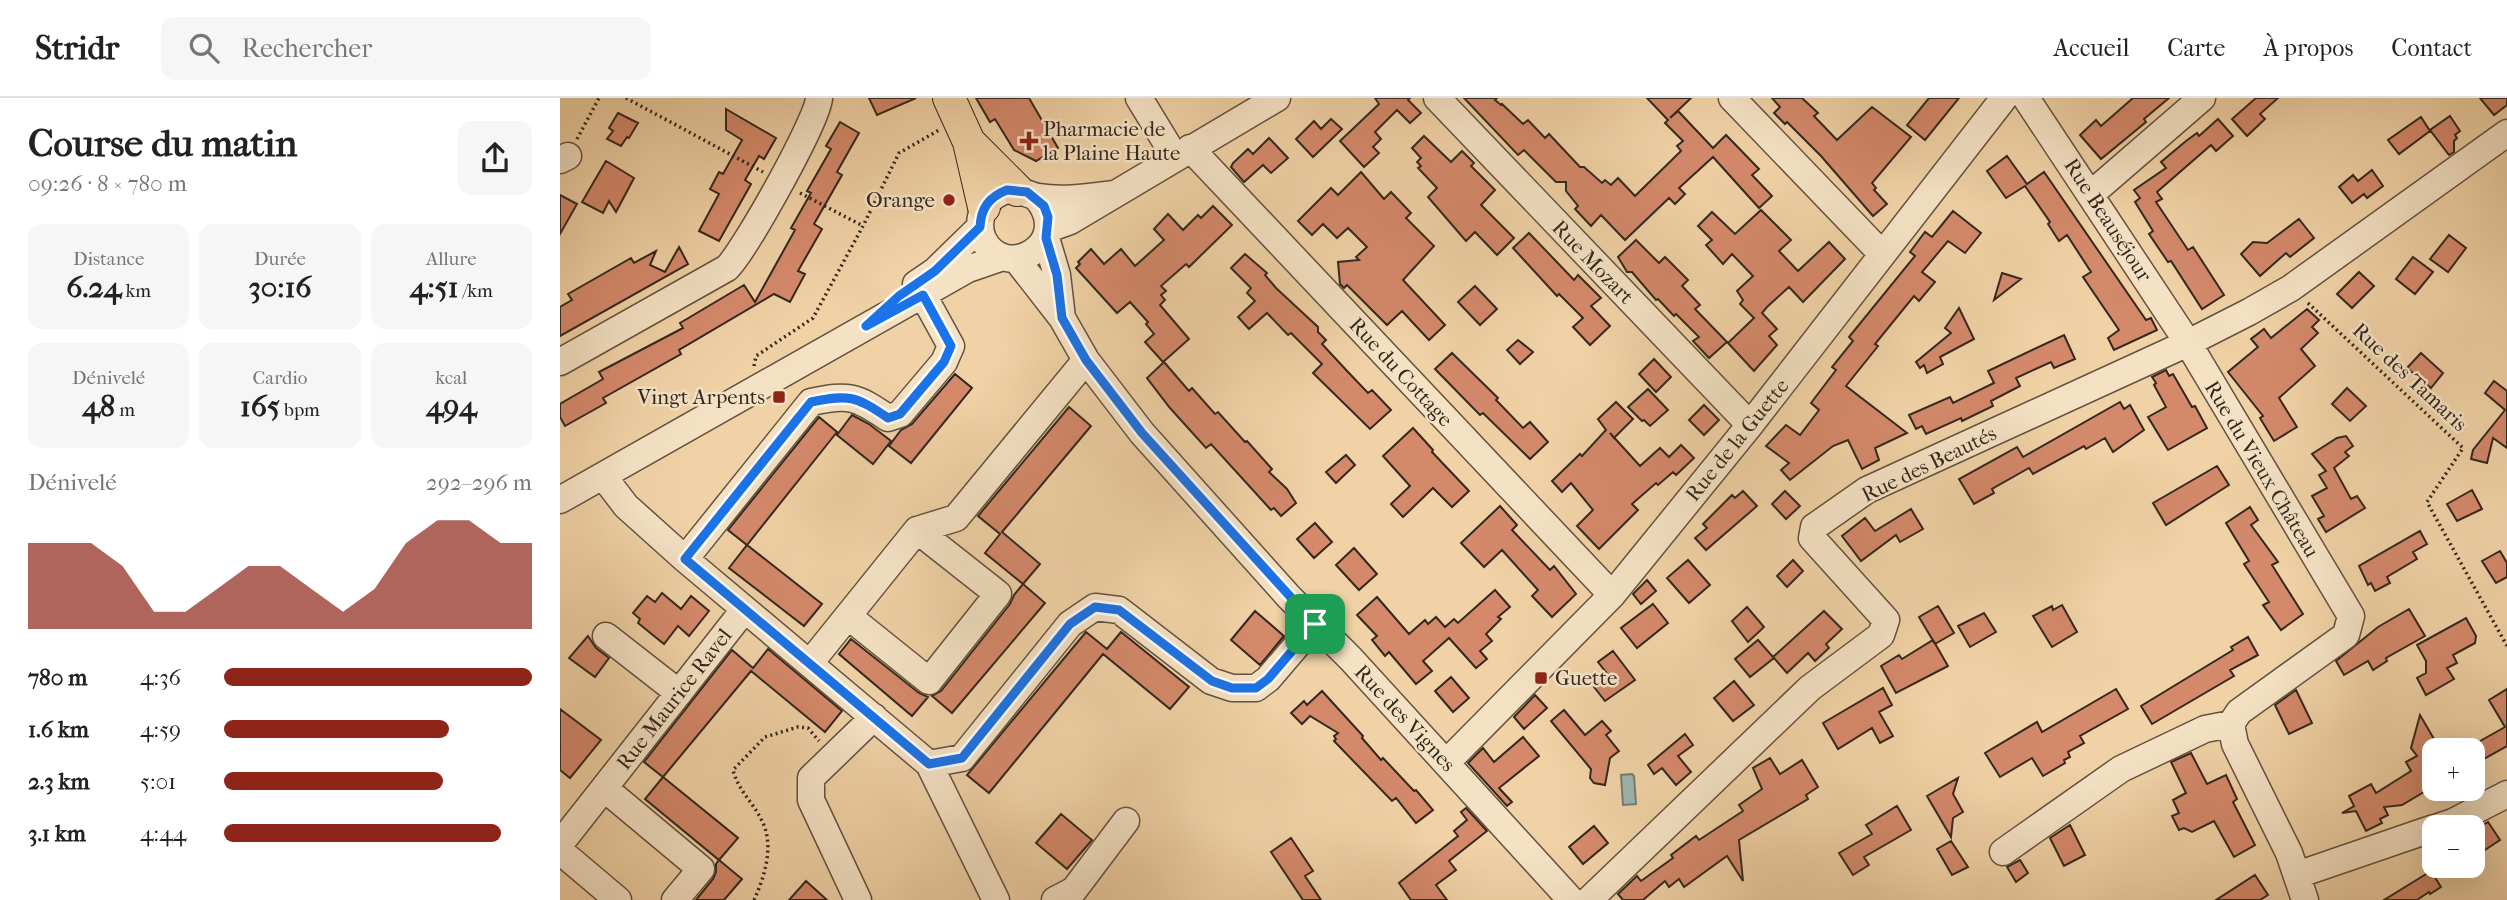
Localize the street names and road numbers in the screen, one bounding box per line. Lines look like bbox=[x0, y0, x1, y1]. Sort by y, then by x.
street label: Rue Beauséjour bbox=[2059, 154, 2157, 286]
street label: Rue Mozart bbox=[1547, 215, 1639, 309]
street label: Rue du Cottage bbox=[1344, 312, 1458, 432]
street label: Rue des Tamaris bbox=[2348, 318, 2472, 436]
street label: Rue de la Guette bbox=[1680, 374, 1794, 506]
street label: Rue du Vieux Château bbox=[2200, 376, 2324, 562]
street label: Rue des Beautés bbox=[1858, 421, 2000, 507]
street label: Rue Maurice Ravel bbox=[611, 623, 737, 774]
street label: Rue des Vignes bbox=[1350, 660, 1461, 776]

